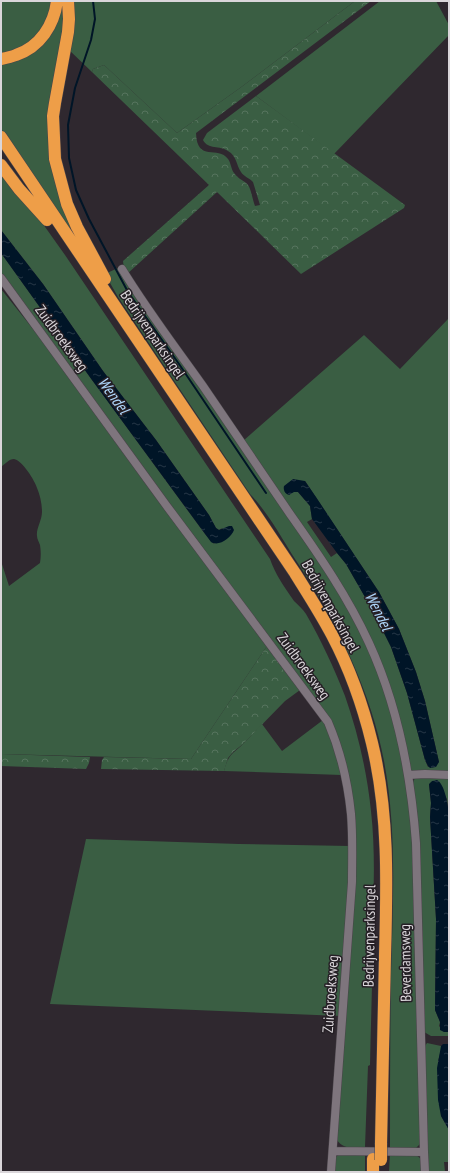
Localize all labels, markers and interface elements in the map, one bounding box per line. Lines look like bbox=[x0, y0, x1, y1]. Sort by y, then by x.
street label: Bedrijvenparksingel bbox=[116, 286, 190, 382]
street label: Zuidbroeksweg bbox=[31, 301, 93, 375]
water label: Wendel bbox=[94, 373, 135, 419]
street label: Bedrijvenparksingel bbox=[298, 557, 364, 656]
water label: Wendel bbox=[361, 588, 398, 635]
street label: Zuidbroeksweg bbox=[273, 629, 335, 703]
street label: Bedrijvenparksingel bbox=[359, 884, 379, 987]
street label: Beverdamsweg bbox=[395, 924, 415, 1002]
street label: Zuidbroeksweg bbox=[318, 954, 342, 1034]

